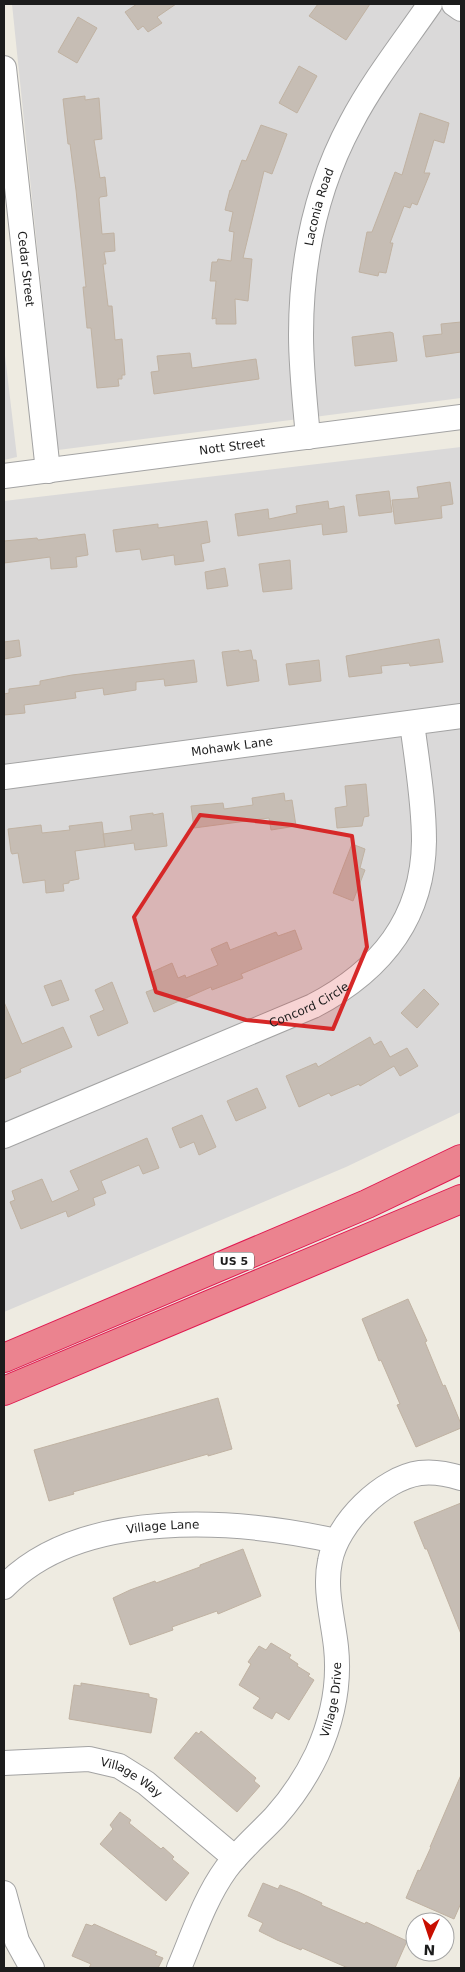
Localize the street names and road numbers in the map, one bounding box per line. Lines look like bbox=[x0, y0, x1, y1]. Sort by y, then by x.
street label: Laconia Road bbox=[302, 166, 337, 247]
street label: Cedar Street bbox=[15, 230, 37, 308]
street label: Nott Street bbox=[198, 435, 266, 458]
street label: Mohawk Lane bbox=[190, 734, 274, 759]
street label: Concord Circle bbox=[267, 979, 352, 1031]
road number: US 5 bbox=[214, 1252, 254, 1270]
street label: Village Lane bbox=[125, 1518, 199, 1537]
street label: Village Drive bbox=[317, 1662, 344, 1739]
street label: Village Way bbox=[99, 1755, 165, 1801]

